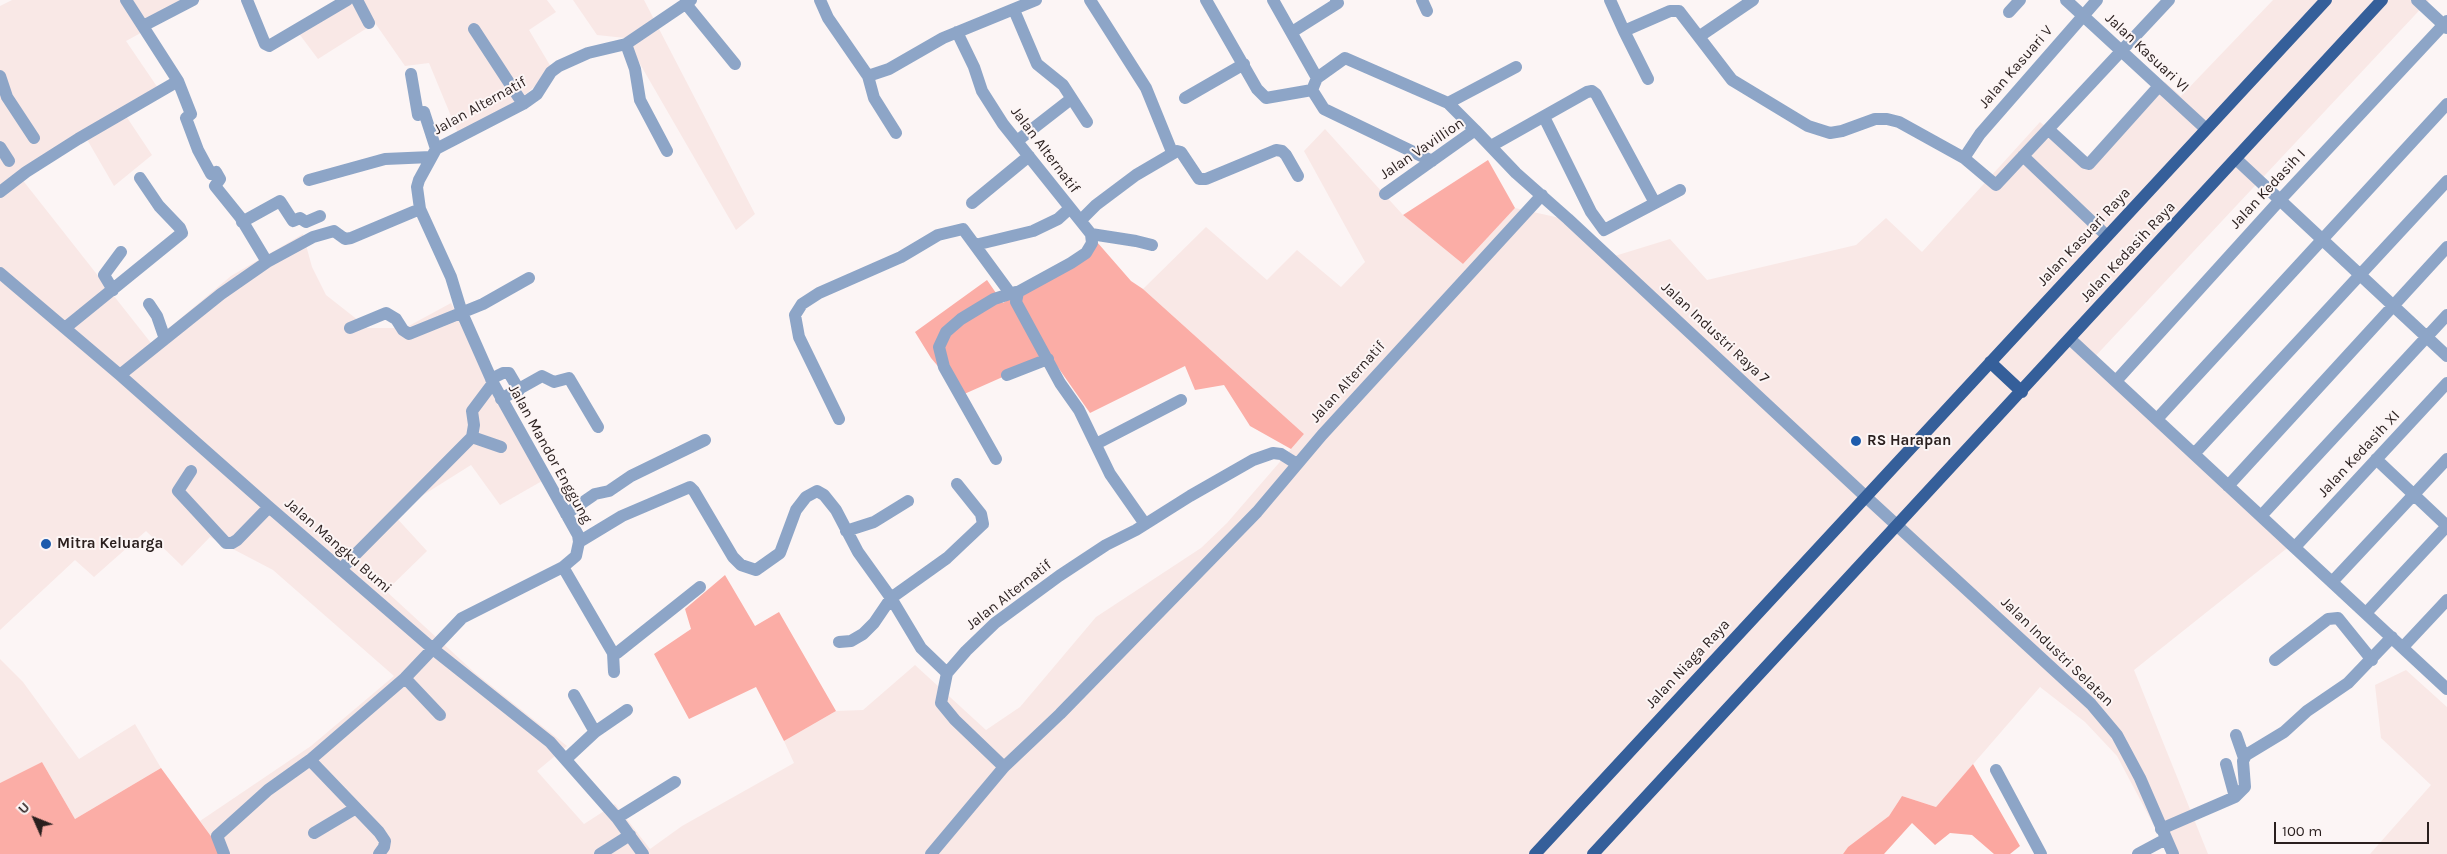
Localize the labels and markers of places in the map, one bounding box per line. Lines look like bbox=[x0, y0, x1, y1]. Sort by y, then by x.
place label: RS Harapan bbox=[1867, 432, 1951, 450]
marker: RS Harapan bbox=[1849, 434, 1863, 448]
place label: Mitra Keluarga bbox=[57, 535, 163, 553]
marker: Mitra Keluarga bbox=[39, 537, 53, 551]

